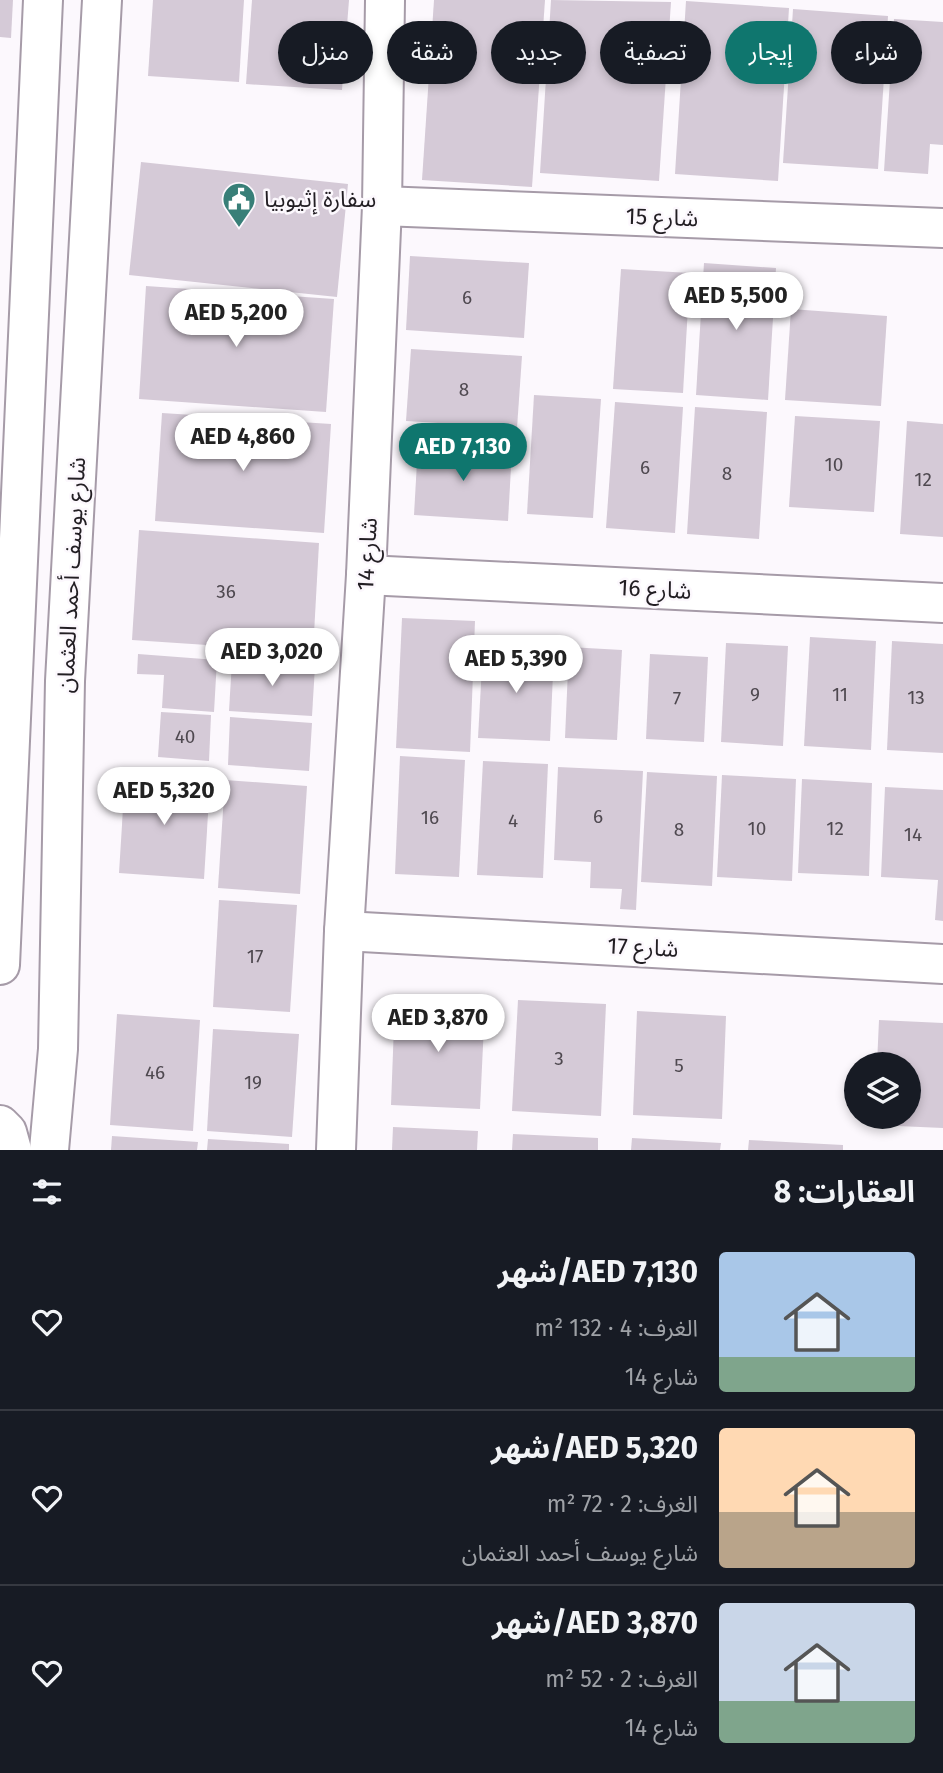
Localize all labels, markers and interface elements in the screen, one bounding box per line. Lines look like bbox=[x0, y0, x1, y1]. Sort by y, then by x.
chip: منزل bbox=[278, 21, 373, 84]
chip: شقة bbox=[387, 21, 477, 84]
chip: جديد bbox=[491, 21, 586, 84]
chip: تصفية bbox=[600, 21, 711, 84]
chip: إيجار bbox=[725, 21, 817, 84]
chip: شراء bbox=[831, 21, 922, 84]
public building icon: سفارة إثيوبيا bbox=[220, 180, 258, 229]
place label: سفارة إثيوبيا bbox=[264, 185, 376, 215]
street label: شارع 15 bbox=[625, 202, 699, 235]
pin: AED 5,500 bbox=[656, 272, 816, 332]
text: AED 5,500 bbox=[684, 281, 788, 309]
house number: 6 bbox=[462, 286, 472, 309]
pin: AED 5,200 bbox=[156, 290, 316, 349]
text: AED 5,200 bbox=[185, 298, 287, 326]
house number: 8 bbox=[459, 378, 469, 401]
pin: AED 4,860 bbox=[163, 414, 323, 473]
text: AED 4,860 bbox=[191, 422, 295, 450]
pin: AED 7,130 bbox=[383, 424, 543, 483]
text: AED 7,130 bbox=[415, 432, 511, 460]
house number: 10 bbox=[825, 453, 843, 476]
street label: شارع يوسف أحمد العثمان bbox=[51, 456, 94, 694]
house number: 6 bbox=[640, 456, 650, 479]
house number: 8 bbox=[722, 462, 732, 485]
house number: 12 bbox=[914, 468, 932, 491]
street label: شارع 14 bbox=[351, 517, 386, 591]
street label: شارع 16 bbox=[618, 573, 692, 608]
house number: 36 bbox=[216, 580, 236, 603]
pin: AED 3,020 bbox=[192, 628, 352, 688]
pin: AED 5,390 bbox=[436, 636, 596, 695]
text: AED 3,020 bbox=[221, 637, 323, 665]
text: AED 5,390 bbox=[465, 644, 567, 672]
house number: 9 bbox=[750, 683, 760, 706]
house number: 11 bbox=[832, 683, 848, 706]
house number: 13 bbox=[907, 686, 925, 709]
house number: 7 bbox=[673, 687, 681, 710]
house number: 40 bbox=[175, 725, 195, 748]
pin: AED 5,320 bbox=[84, 768, 244, 827]
text: AED 5,320 bbox=[113, 776, 215, 804]
house number: 6 bbox=[593, 805, 603, 828]
house number: 16 bbox=[421, 806, 439, 829]
house number: 4 bbox=[508, 809, 518, 832]
house number: 10 bbox=[748, 817, 766, 840]
house number: 12 bbox=[826, 817, 844, 840]
house number: 8 bbox=[674, 818, 684, 841]
house number: 14 bbox=[904, 823, 922, 846]
street label: شارع 17 bbox=[607, 931, 679, 966]
house number: 17 bbox=[247, 945, 263, 968]
pin: AED 3,870 bbox=[358, 995, 518, 1054]
text: AED 3,870 bbox=[388, 1003, 488, 1031]
house number: 3 bbox=[554, 1047, 564, 1070]
map controls bbox=[844, 1052, 921, 1129]
button: layers bbox=[844, 1052, 921, 1129]
house number: 5 bbox=[674, 1054, 684, 1077]
house number: 46 bbox=[145, 1061, 165, 1084]
house number: 19 bbox=[244, 1071, 262, 1094]
icon: filters bbox=[28, 1173, 66, 1211]
text: العقارات: 8 bbox=[774, 1174, 915, 1210]
text: AED 7,130/شهر bbox=[498, 1254, 698, 1290]
icon: home bbox=[775, 1280, 859, 1364]
icon: heart bbox=[28, 1303, 66, 1341]
text: الغرف: 4 · 132 m² bbox=[534, 1314, 698, 1342]
text: شارع 14 bbox=[625, 1363, 698, 1391]
text: AED 5,320/شهر bbox=[491, 1430, 698, 1466]
icon: home bbox=[775, 1456, 859, 1540]
icon: heart bbox=[28, 1479, 66, 1517]
text: الغرف: 2 · 72 m² bbox=[547, 1490, 698, 1518]
text: شارع يوسف أحمد العثمان bbox=[462, 1539, 698, 1567]
text: AED 3,870/شهر bbox=[492, 1605, 698, 1641]
icon: home bbox=[775, 1631, 859, 1715]
icon: heart bbox=[28, 1654, 66, 1692]
text: الغرف: 2 · 52 m² bbox=[545, 1665, 698, 1693]
text: شارع 14 bbox=[625, 1714, 698, 1742]

